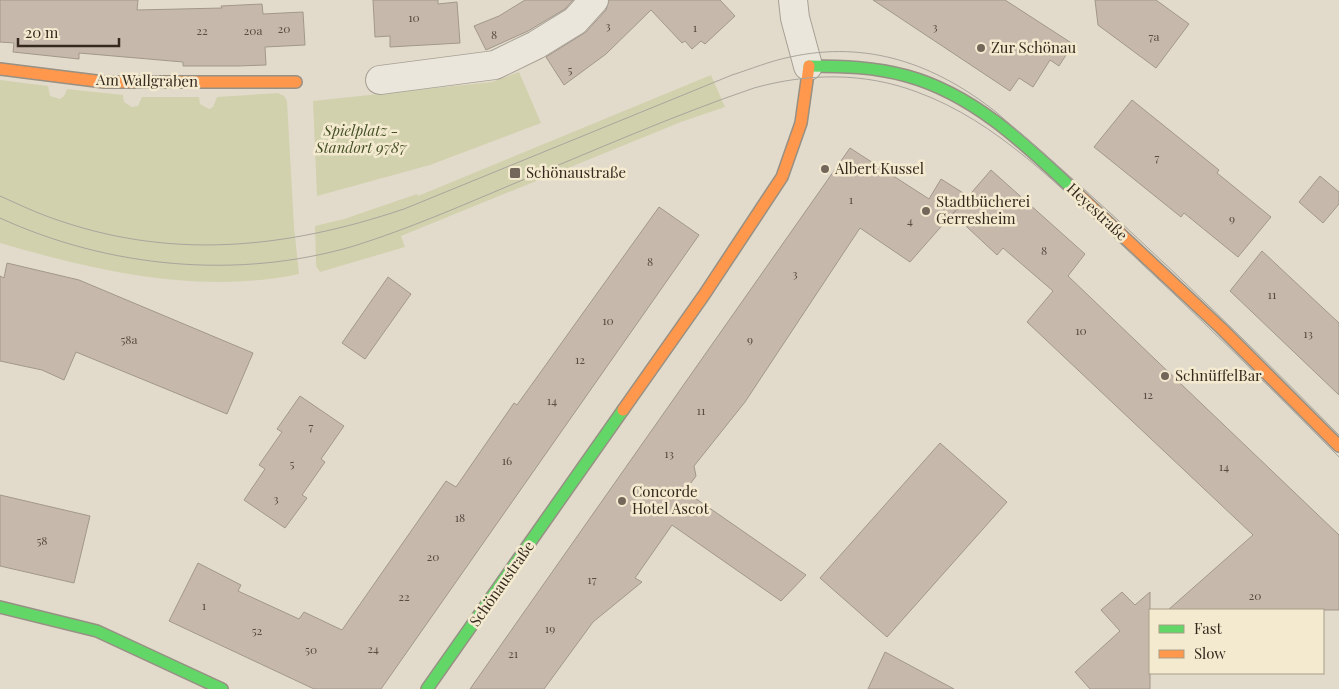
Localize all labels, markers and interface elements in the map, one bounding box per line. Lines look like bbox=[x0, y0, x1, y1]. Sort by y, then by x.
house number: 10 bbox=[408, 9, 420, 25]
scale bar bbox=[18, 15, 119, 47]
house number: 3 bbox=[605, 17, 611, 33]
house number: 3 bbox=[932, 18, 938, 34]
house number: 1 bbox=[693, 19, 698, 35]
house number: 20 bbox=[278, 20, 290, 36]
text: 20 m bbox=[25, 22, 59, 42]
house number: 22 bbox=[196, 22, 208, 38]
house number: 20a bbox=[244, 22, 262, 38]
house number: 8 bbox=[491, 26, 497, 42]
house number: 7a bbox=[1149, 28, 1159, 44]
place label: Zur Schönau bbox=[991, 37, 1076, 57]
marker: Zur Schönau bbox=[975, 42, 987, 54]
house number: 5 bbox=[568, 61, 573, 77]
street label: Am Wallgraben bbox=[95, 69, 198, 91]
park label: Spielplatz - Standort 9787 bbox=[314, 120, 408, 157]
house number: 7 bbox=[1155, 149, 1160, 165]
place label: Albert Kussel bbox=[834, 158, 924, 178]
place label: Schönaustraße bbox=[526, 162, 626, 182]
marker: Albert Kussel bbox=[819, 163, 831, 175]
marker: Schönaustraße bbox=[508, 166, 522, 180]
street label: Heyestraße bbox=[1063, 178, 1132, 245]
house number: 1 bbox=[849, 191, 854, 207]
place label: Stadtbücherei Gerresheim bbox=[936, 191, 1031, 228]
marker: Stadtbücherei Gerresheim bbox=[920, 205, 932, 217]
house number: 9 bbox=[1229, 210, 1235, 226]
house number: 4 bbox=[907, 212, 913, 228]
house number: 8 bbox=[1041, 242, 1047, 258]
house number: 8 bbox=[647, 253, 653, 269]
house number: 3 bbox=[792, 265, 798, 281]
house number: 11 bbox=[1268, 286, 1277, 302]
house number: 10 bbox=[602, 312, 614, 328]
house number: 10 bbox=[1075, 322, 1087, 338]
house number: 13 bbox=[1303, 325, 1313, 341]
house number: 58a bbox=[120, 331, 138, 347]
house number: 9 bbox=[747, 331, 753, 347]
house number: 12 bbox=[575, 351, 585, 367]
place label: SchnüffelBar bbox=[1175, 365, 1262, 385]
marker: SchnüffelBar bbox=[1159, 370, 1171, 382]
house number: 12 bbox=[1143, 386, 1153, 402]
house number: 14 bbox=[547, 392, 557, 408]
house number: 11 bbox=[697, 402, 706, 418]
house number: 7 bbox=[309, 418, 314, 434]
house number: 13 bbox=[664, 445, 674, 461]
house number: 16 bbox=[502, 452, 512, 468]
house number: 5 bbox=[290, 455, 295, 471]
house number: 14 bbox=[1219, 458, 1229, 474]
place label: Concorde Hotel Ascot bbox=[632, 481, 709, 518]
house number: 3 bbox=[273, 490, 279, 506]
marker: Concorde Hotel Ascot bbox=[616, 495, 628, 507]
house number: 18 bbox=[455, 509, 465, 525]
house number: 58 bbox=[36, 532, 48, 548]
street label: Schönaustraße bbox=[464, 537, 538, 630]
house number: 20 bbox=[427, 548, 439, 564]
house number: 17 bbox=[587, 571, 597, 587]
house number: 20 bbox=[1249, 587, 1261, 603]
house number: 22 bbox=[398, 588, 410, 604]
house number: 1 bbox=[202, 597, 207, 613]
legend bbox=[1149, 609, 1324, 674]
text: Fast bbox=[1194, 618, 1223, 638]
house number: 19 bbox=[545, 620, 555, 636]
house number: 52 bbox=[252, 622, 263, 638]
house number: 24 bbox=[367, 640, 379, 656]
house number: 50 bbox=[305, 641, 317, 657]
text: Slow bbox=[1194, 643, 1226, 663]
house number: 21 bbox=[508, 645, 519, 661]

